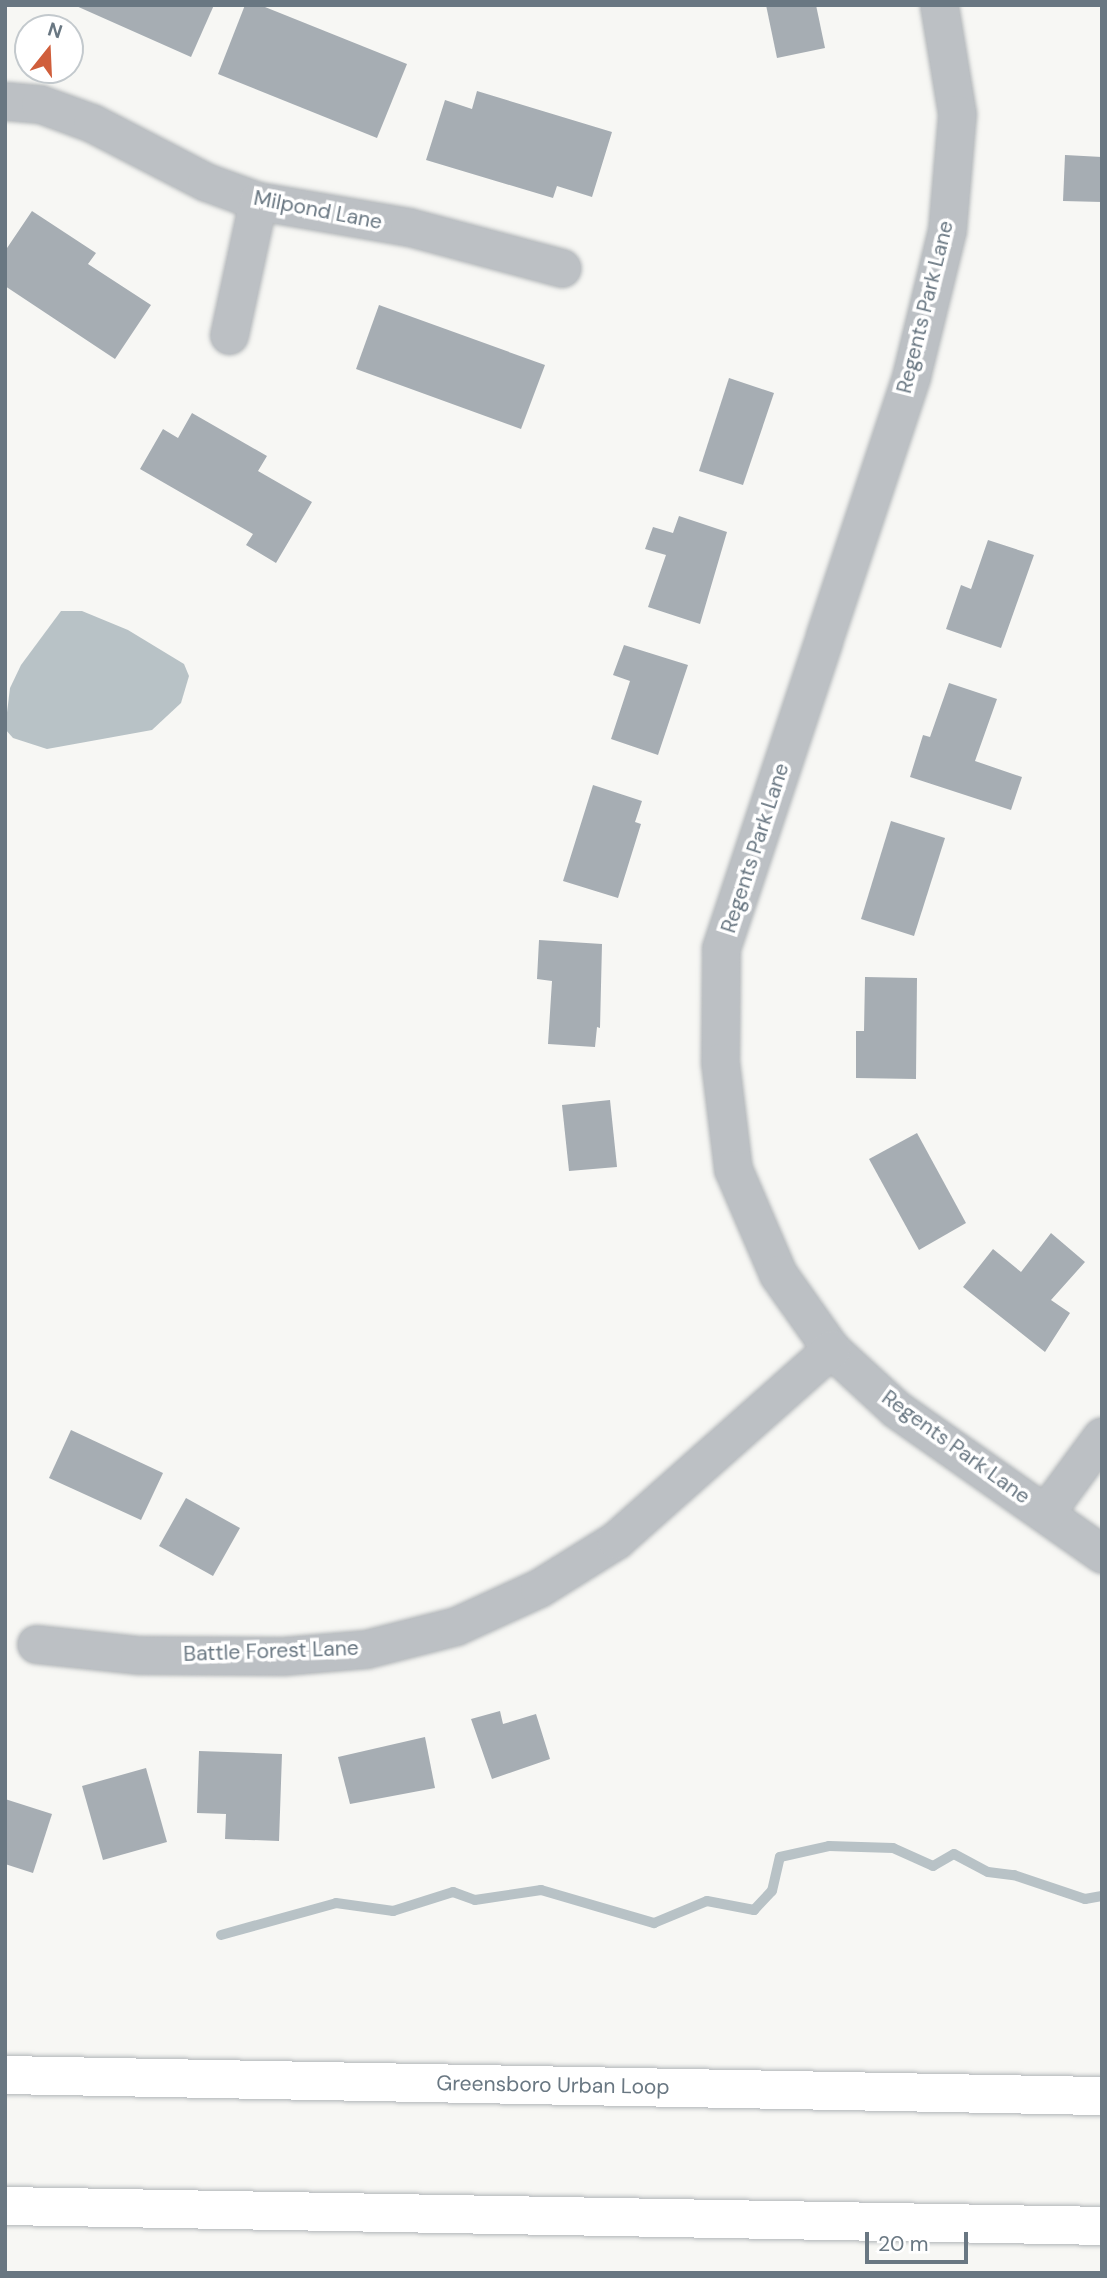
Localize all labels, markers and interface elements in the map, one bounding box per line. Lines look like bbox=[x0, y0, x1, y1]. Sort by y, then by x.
north arrow bbox=[14, 14, 84, 84]
text: N bbox=[45, 16, 65, 44]
street label: Milpond Lane bbox=[252, 185, 384, 235]
street label: Regents Park Lane bbox=[891, 218, 959, 396]
street label: Regents Park Lane bbox=[716, 760, 794, 936]
street label: Regents Park Lane bbox=[877, 1385, 1035, 1509]
street label: Battle Forest Lane bbox=[183, 1635, 359, 1667]
street label: Greensboro Urban Loop bbox=[436, 2070, 670, 2100]
scale bar bbox=[869, 2218, 972, 2262]
text: 20 m bbox=[878, 2230, 929, 2258]

